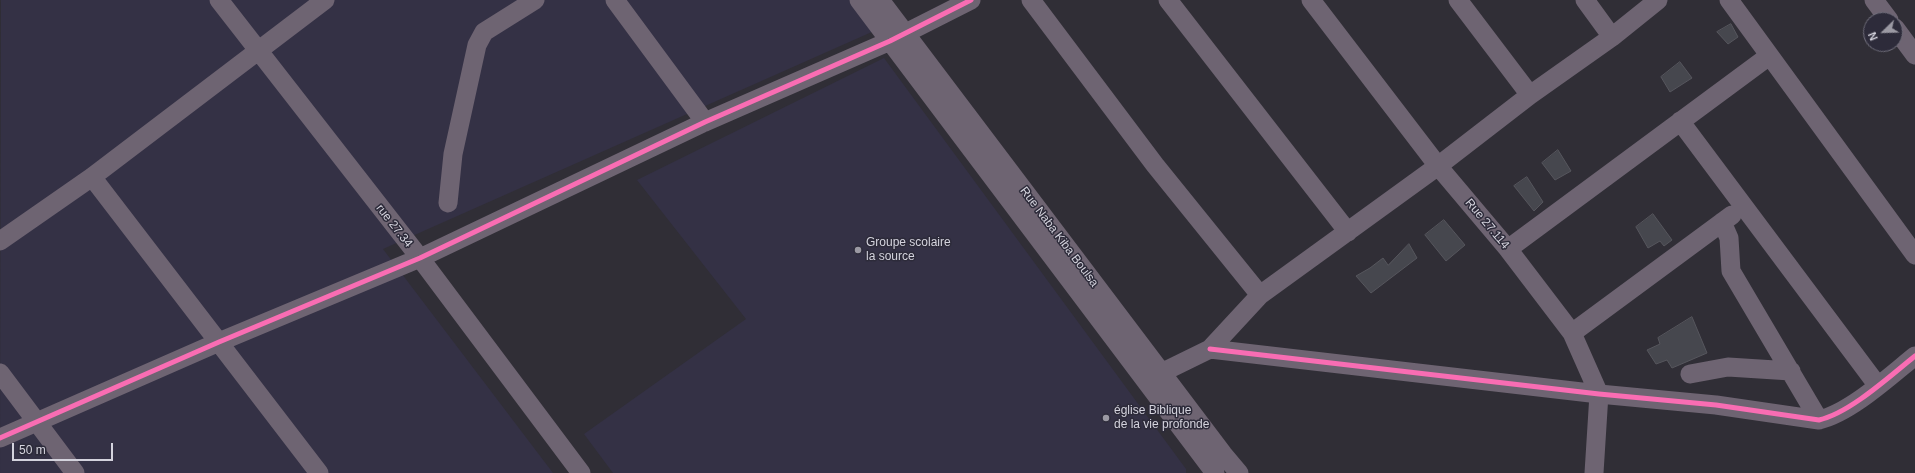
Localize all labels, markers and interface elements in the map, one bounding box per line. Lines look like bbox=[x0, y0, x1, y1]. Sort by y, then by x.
north arrow bbox=[1863, 12, 1903, 52]
text: N bbox=[1866, 30, 1880, 42]
street label: Rue Naba Kiba Boulsa bbox=[1017, 184, 1101, 290]
street label: Rue 27.114 bbox=[1462, 196, 1512, 252]
street label: rue 27.34 bbox=[373, 202, 415, 250]
place label: Groupe scolaire la source bbox=[866, 236, 951, 264]
marker: Groupe scolaire la source bbox=[853, 245, 863, 255]
place label: église Biblique de la vie profonde bbox=[1114, 404, 1209, 432]
marker: église Biblique de la vie profonde bbox=[1101, 413, 1111, 423]
scale bar bbox=[14, 435, 115, 461]
text: 50 m bbox=[19, 443, 46, 457]

